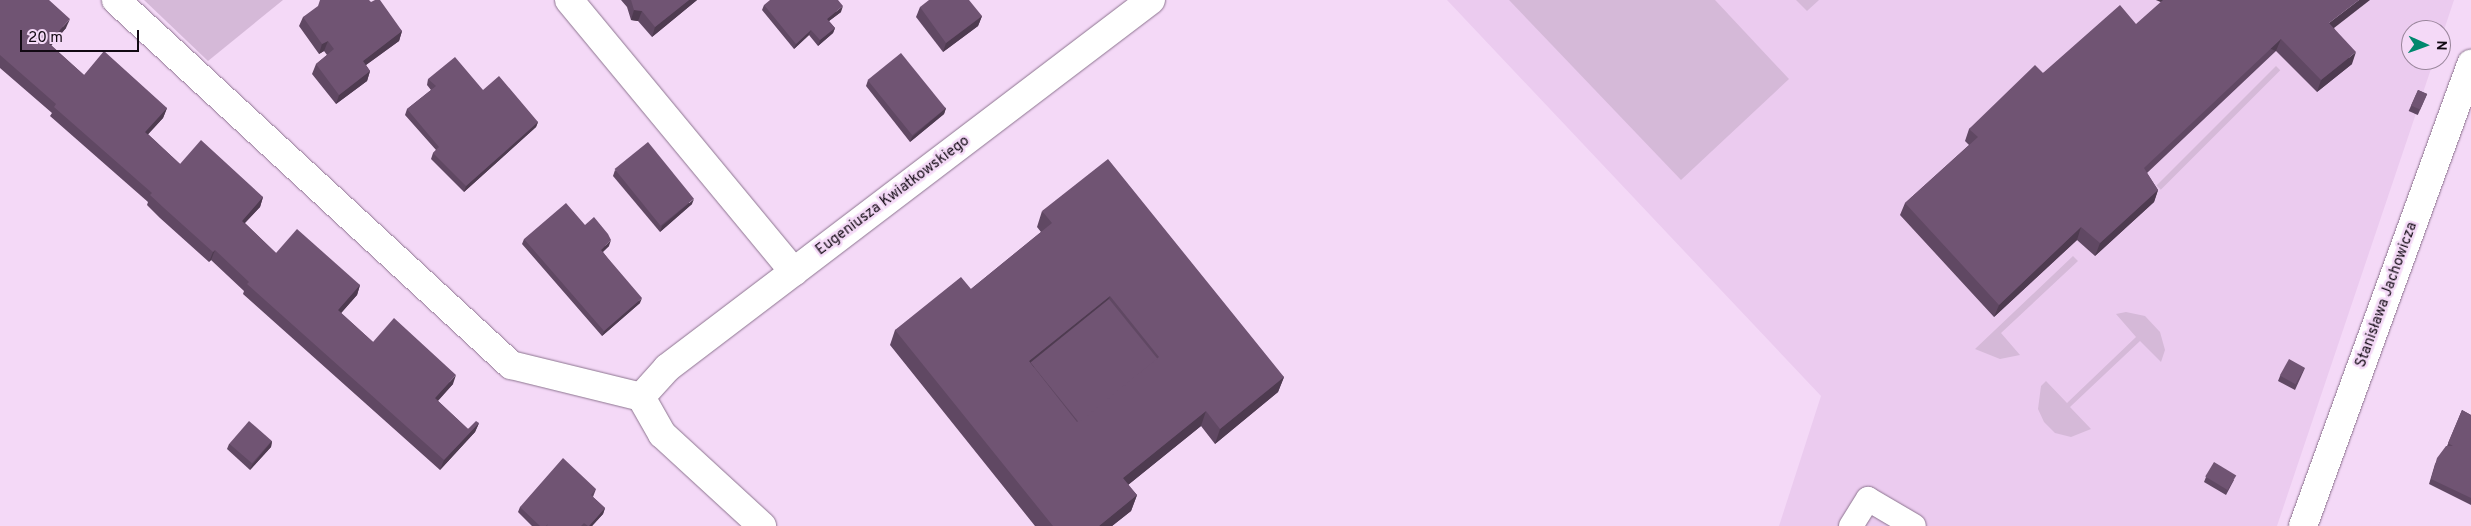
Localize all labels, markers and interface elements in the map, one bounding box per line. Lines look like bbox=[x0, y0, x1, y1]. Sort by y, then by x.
scale bar bbox=[22, 20, 141, 52]
north arrow bbox=[2401, 20, 2451, 70]
text: 20 m bbox=[28, 29, 63, 48]
text: N bbox=[2432, 40, 2449, 51]
street label: Eugeniusza Kwiatkowskiego bbox=[813, 132, 973, 260]
street label: Stanisława Jachowicza bbox=[2352, 220, 2422, 370]

